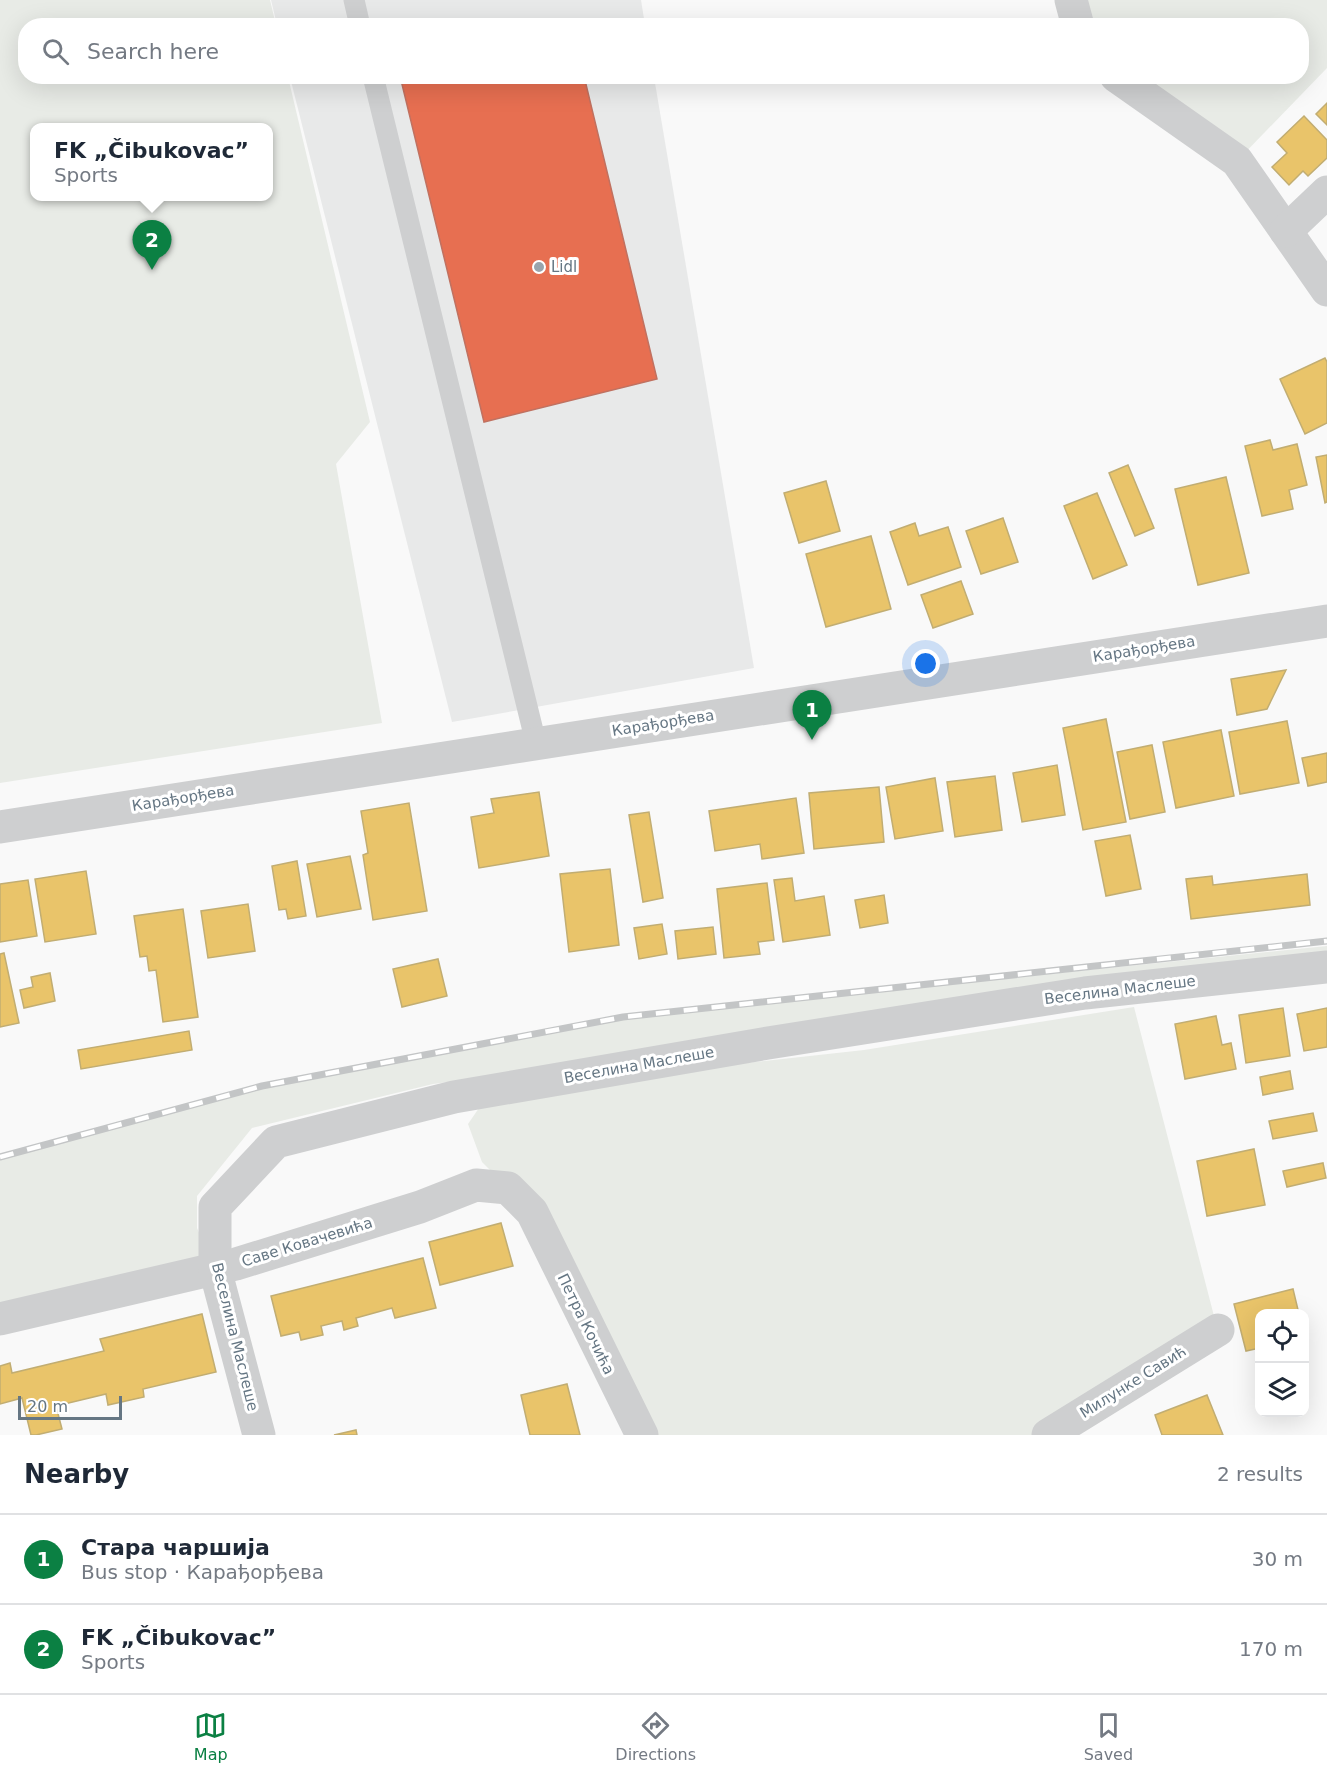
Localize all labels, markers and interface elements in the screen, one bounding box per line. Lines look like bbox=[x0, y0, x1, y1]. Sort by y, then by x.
search box bbox=[18, 18, 1309, 84]
icon: search bbox=[39, 35, 72, 68]
text: Search here bbox=[87, 39, 219, 64]
popup bbox=[30, 123, 273, 201]
text: FK „Čibukovac” bbox=[54, 138, 249, 163]
text: Sports bbox=[54, 163, 118, 187]
pin: 2 bbox=[132, 220, 172, 270]
place label: Lidl bbox=[551, 258, 577, 276]
marker: Lidl bbox=[532, 260, 546, 274]
street label: Карађорђева bbox=[1092, 632, 1196, 666]
your location bbox=[911, 649, 940, 678]
pin: 1 bbox=[792, 690, 832, 740]
street label: Карађорђева bbox=[611, 706, 715, 740]
street label: Карађорђева bbox=[131, 781, 235, 815]
street label: Веселина Маслеше bbox=[1043, 972, 1197, 1008]
street label: Веселина Маслеше bbox=[562, 1043, 716, 1087]
street label: Саве Ковачевића bbox=[239, 1214, 375, 1270]
street label: Веселина Маслеше bbox=[208, 1261, 262, 1413]
street label: Петра Кочића bbox=[554, 1271, 618, 1377]
map controls bbox=[1255, 1309, 1309, 1417]
button: locate bbox=[1255, 1309, 1309, 1363]
street label: Милунке Савић bbox=[1076, 1342, 1190, 1422]
button: layers bbox=[1255, 1363, 1309, 1417]
scale bar bbox=[18, 1393, 122, 1420]
text: 20 m bbox=[27, 1397, 68, 1416]
text: Nearby bbox=[24, 1459, 129, 1489]
text: 2 results bbox=[1217, 1462, 1303, 1486]
text: Стара чаршија bbox=[81, 1535, 270, 1560]
text: 1 bbox=[37, 1547, 50, 1571]
text: 30 m bbox=[1252, 1547, 1303, 1571]
text: Bus stop · Карађорђева bbox=[81, 1560, 324, 1584]
text: FK „Čibukovac” bbox=[81, 1625, 276, 1650]
text: 2 bbox=[37, 1637, 50, 1661]
text: 170 m bbox=[1239, 1637, 1303, 1661]
text: Sports bbox=[81, 1650, 145, 1674]
tab: Map bbox=[194, 1709, 228, 1764]
tab: Directions bbox=[615, 1709, 696, 1764]
tab: Saved bbox=[1084, 1709, 1133, 1764]

